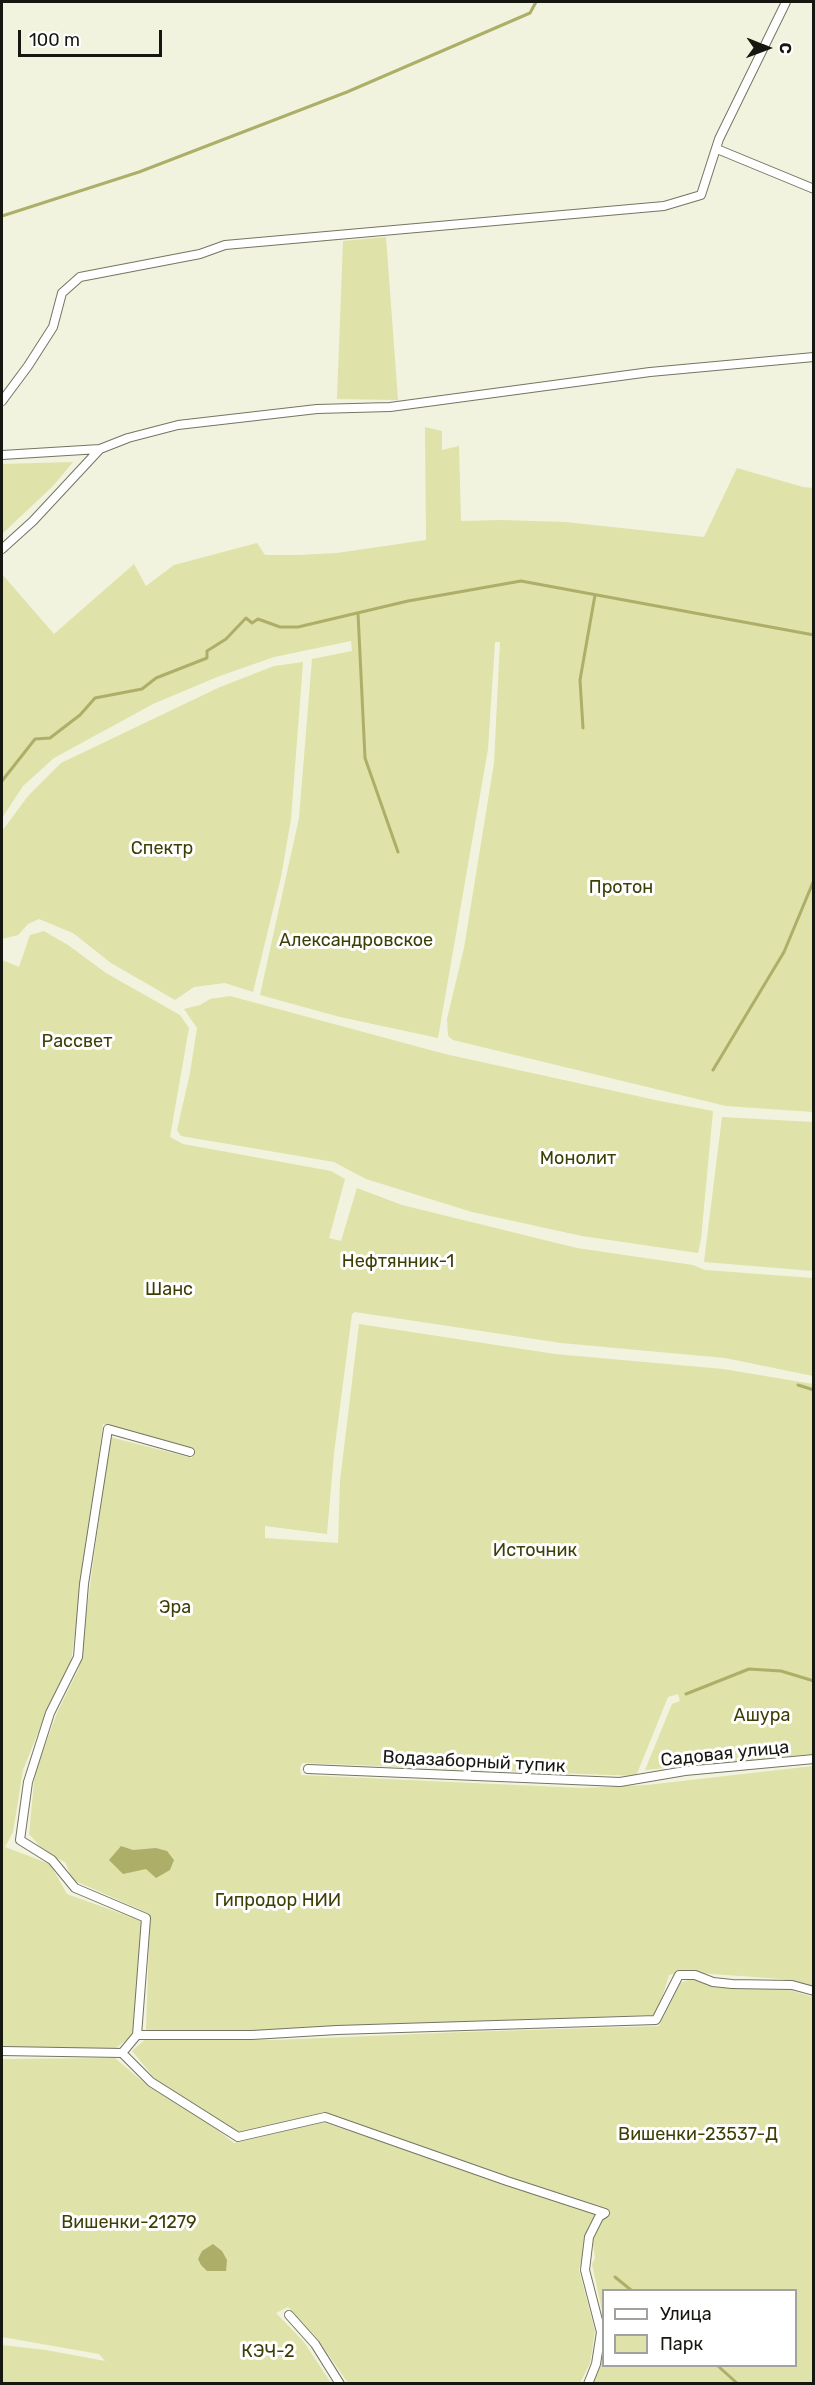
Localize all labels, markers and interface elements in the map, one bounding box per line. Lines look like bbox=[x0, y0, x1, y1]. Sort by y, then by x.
scale bar bbox=[21, 18, 165, 56]
north arrow bbox=[737, 18, 797, 78]
text: 100 m bbox=[29, 29, 80, 51]
text: С bbox=[776, 43, 795, 54]
park label: Спектр bbox=[131, 838, 193, 860]
park label: Протон bbox=[589, 877, 653, 899]
park label: Александровское bbox=[279, 930, 433, 952]
park label: Рассвет bbox=[42, 1031, 112, 1053]
park label: Монолит bbox=[540, 1148, 616, 1170]
park label: Нефтянник-1 bbox=[342, 1251, 454, 1273]
park label: Шанс bbox=[145, 1279, 193, 1301]
park label: Источник bbox=[493, 1540, 577, 1562]
park label: Эра bbox=[159, 1597, 191, 1619]
park label: Ашура bbox=[734, 1705, 790, 1727]
street label: Садовая улица bbox=[660, 1737, 790, 1771]
street label: Водазаборный тупик bbox=[382, 1746, 566, 1778]
park label: Гипродор НИИ bbox=[215, 1890, 341, 1912]
park label: Вишенки-23537-Д bbox=[618, 2124, 778, 2146]
park label: Вишенки-21279 bbox=[61, 2212, 197, 2234]
legend bbox=[602, 2289, 797, 2367]
text: Улица bbox=[660, 2303, 712, 2325]
text: Парк bbox=[660, 2333, 703, 2355]
park label: КЭЧ-2 bbox=[241, 2341, 295, 2363]

